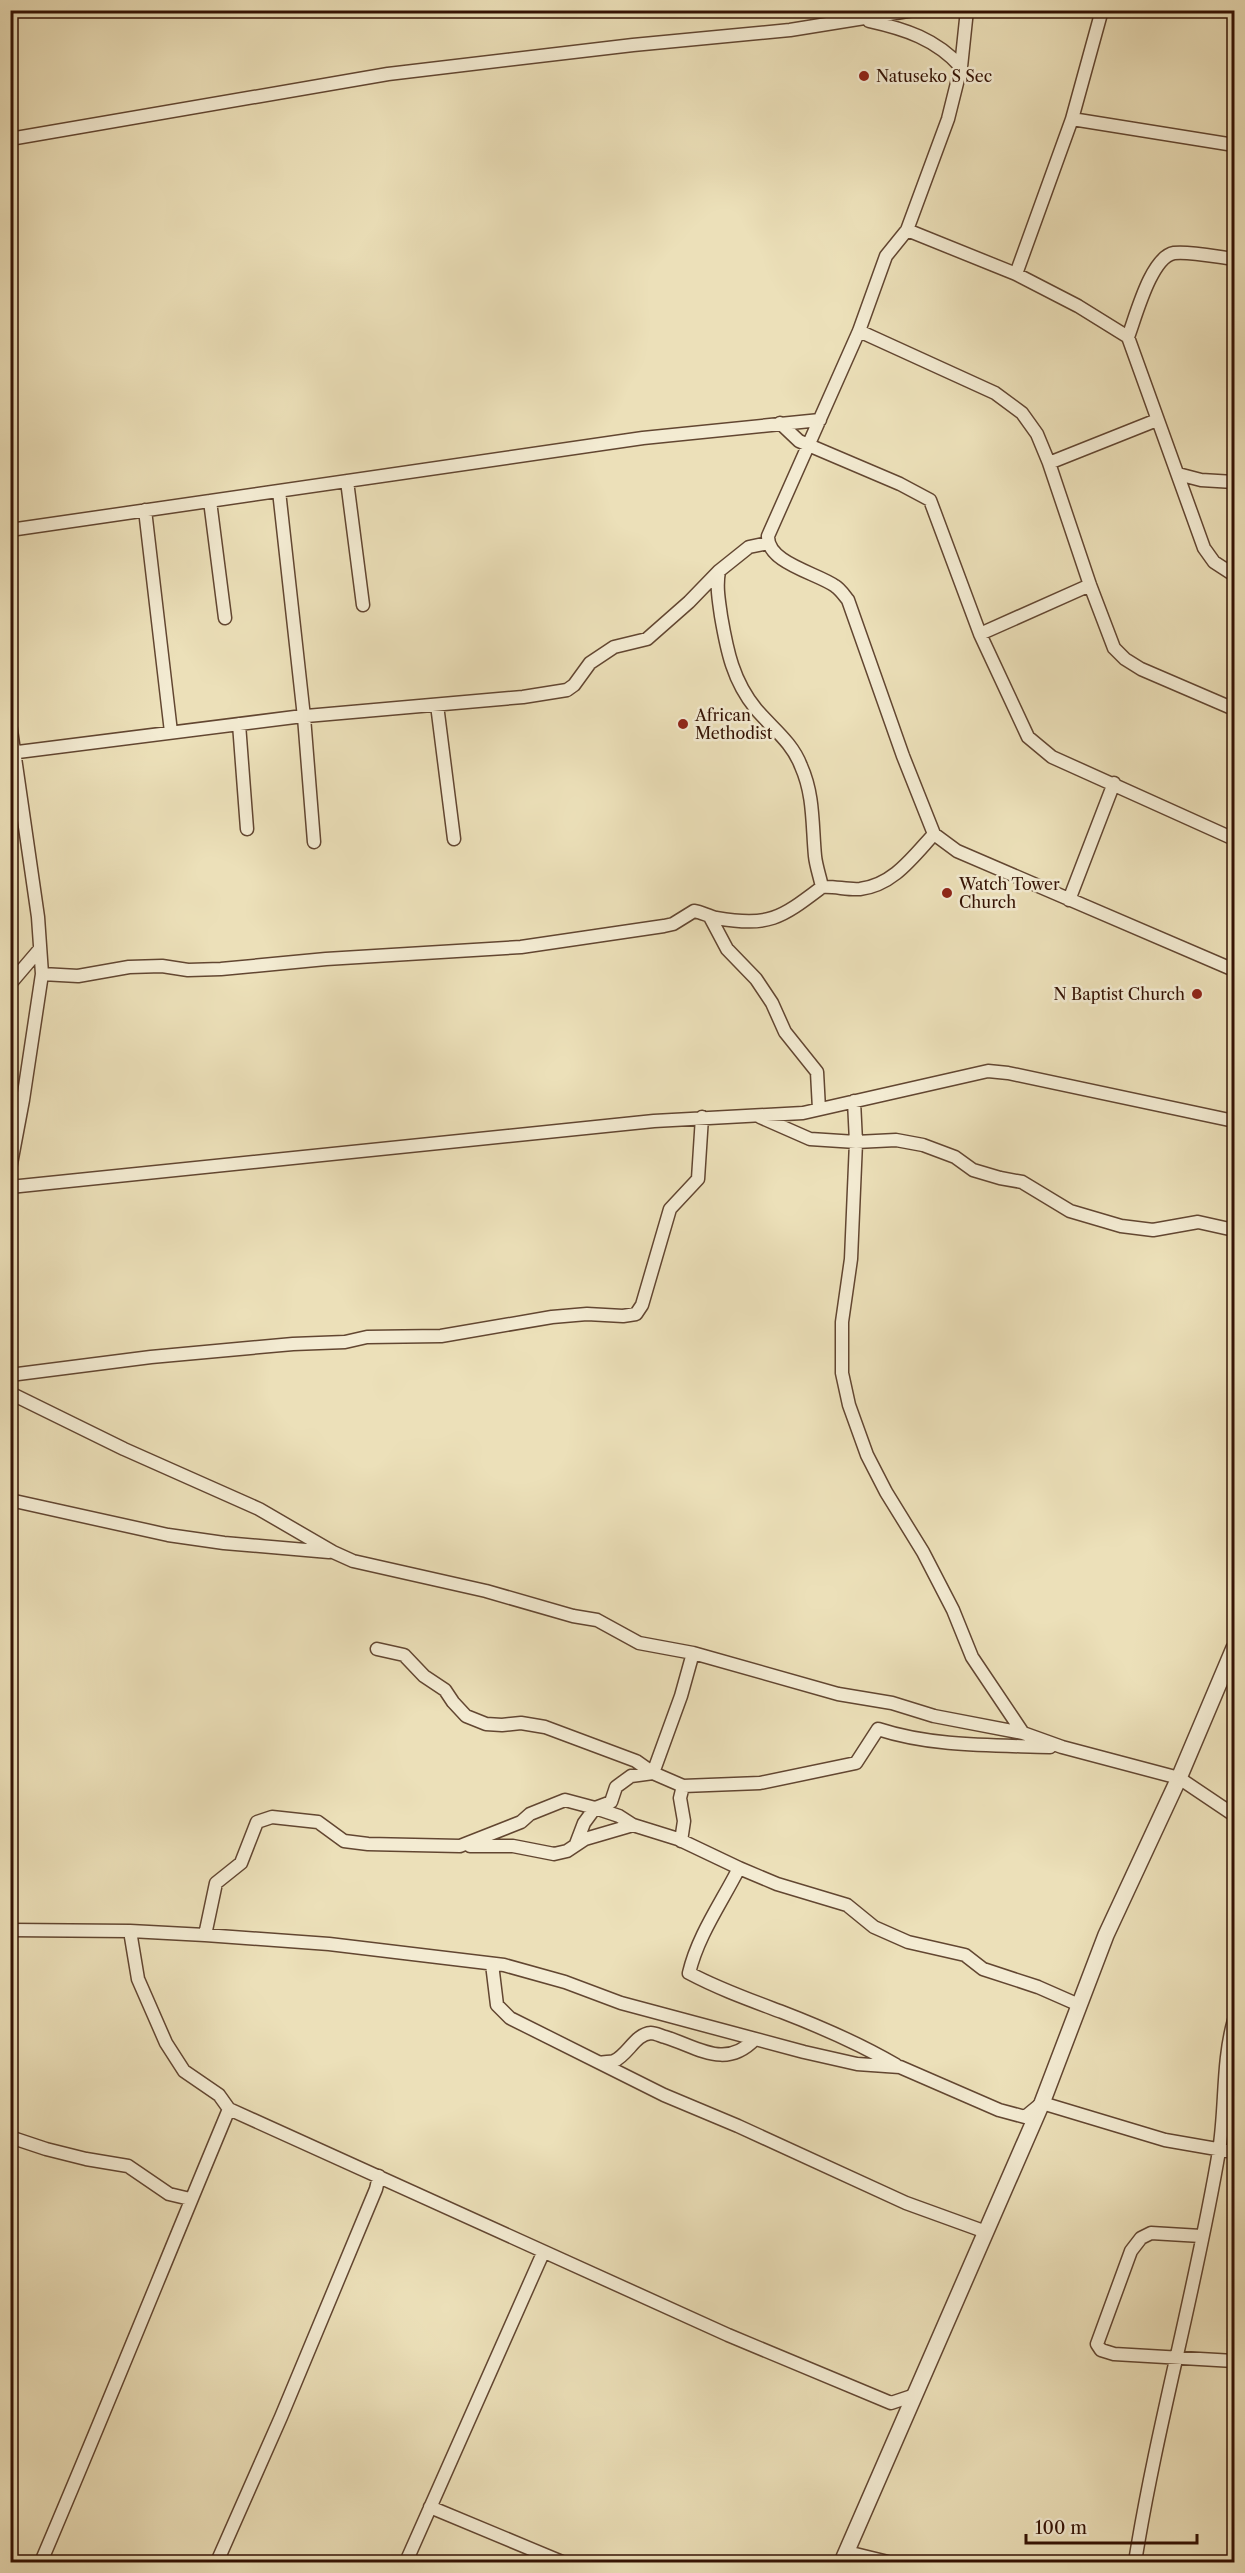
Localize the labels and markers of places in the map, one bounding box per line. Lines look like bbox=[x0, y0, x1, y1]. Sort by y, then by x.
place label: Natuseko S Sec bbox=[876, 66, 992, 86]
marker: Natuseko S Sec bbox=[857, 69, 871, 83]
place label: African Methodist bbox=[694, 705, 773, 743]
marker: African Methodist bbox=[676, 717, 690, 731]
place label: Watch Tower Church bbox=[958, 874, 1060, 912]
marker: Watch Tower Church bbox=[940, 886, 954, 900]
place label: N Baptist Church bbox=[1054, 984, 1185, 1004]
marker: N Baptist Church bbox=[1190, 987, 1204, 1001]

